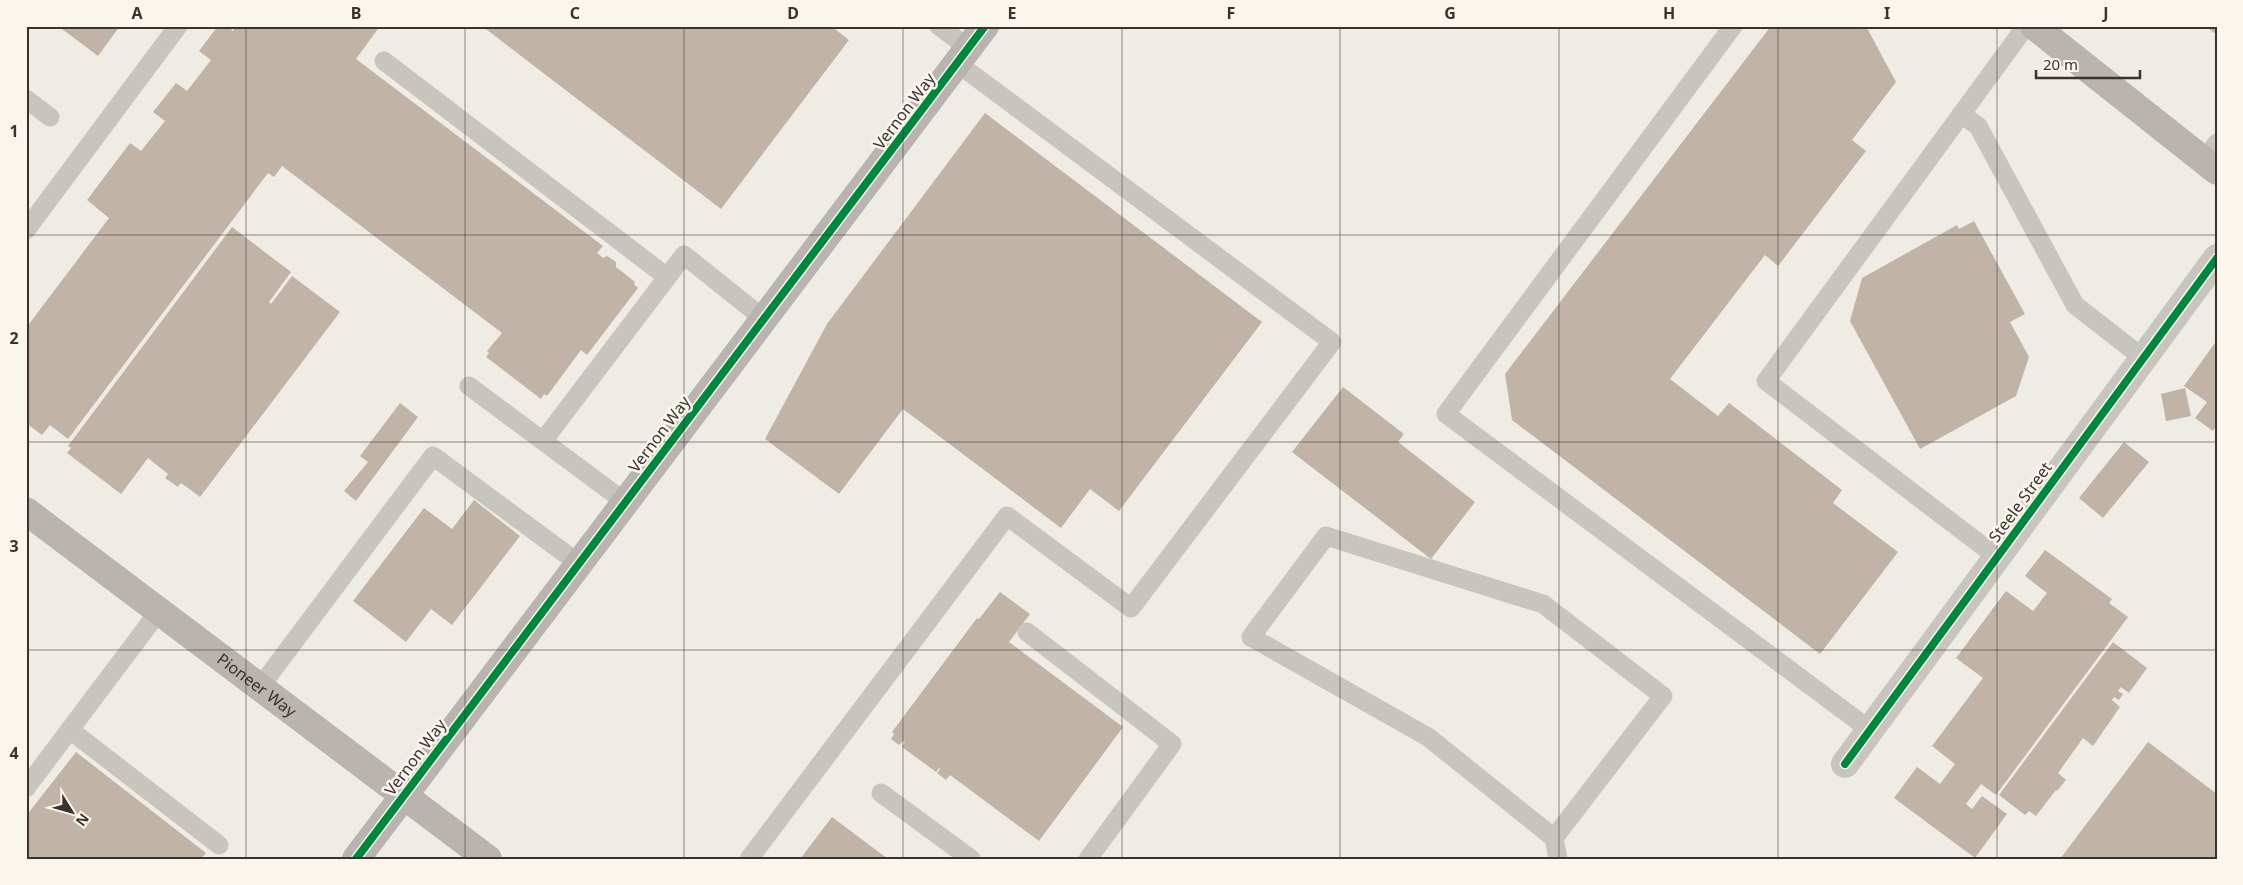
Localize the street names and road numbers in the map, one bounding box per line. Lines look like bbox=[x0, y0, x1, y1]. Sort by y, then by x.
street label: Vernon Way bbox=[868, 68, 940, 154]
street label: Vernon Way bbox=[623, 391, 695, 477]
street label: Steele Street bbox=[1983, 457, 2057, 547]
street label: Pioneer Way bbox=[213, 648, 302, 722]
street label: Vernon Way bbox=[379, 714, 451, 800]

